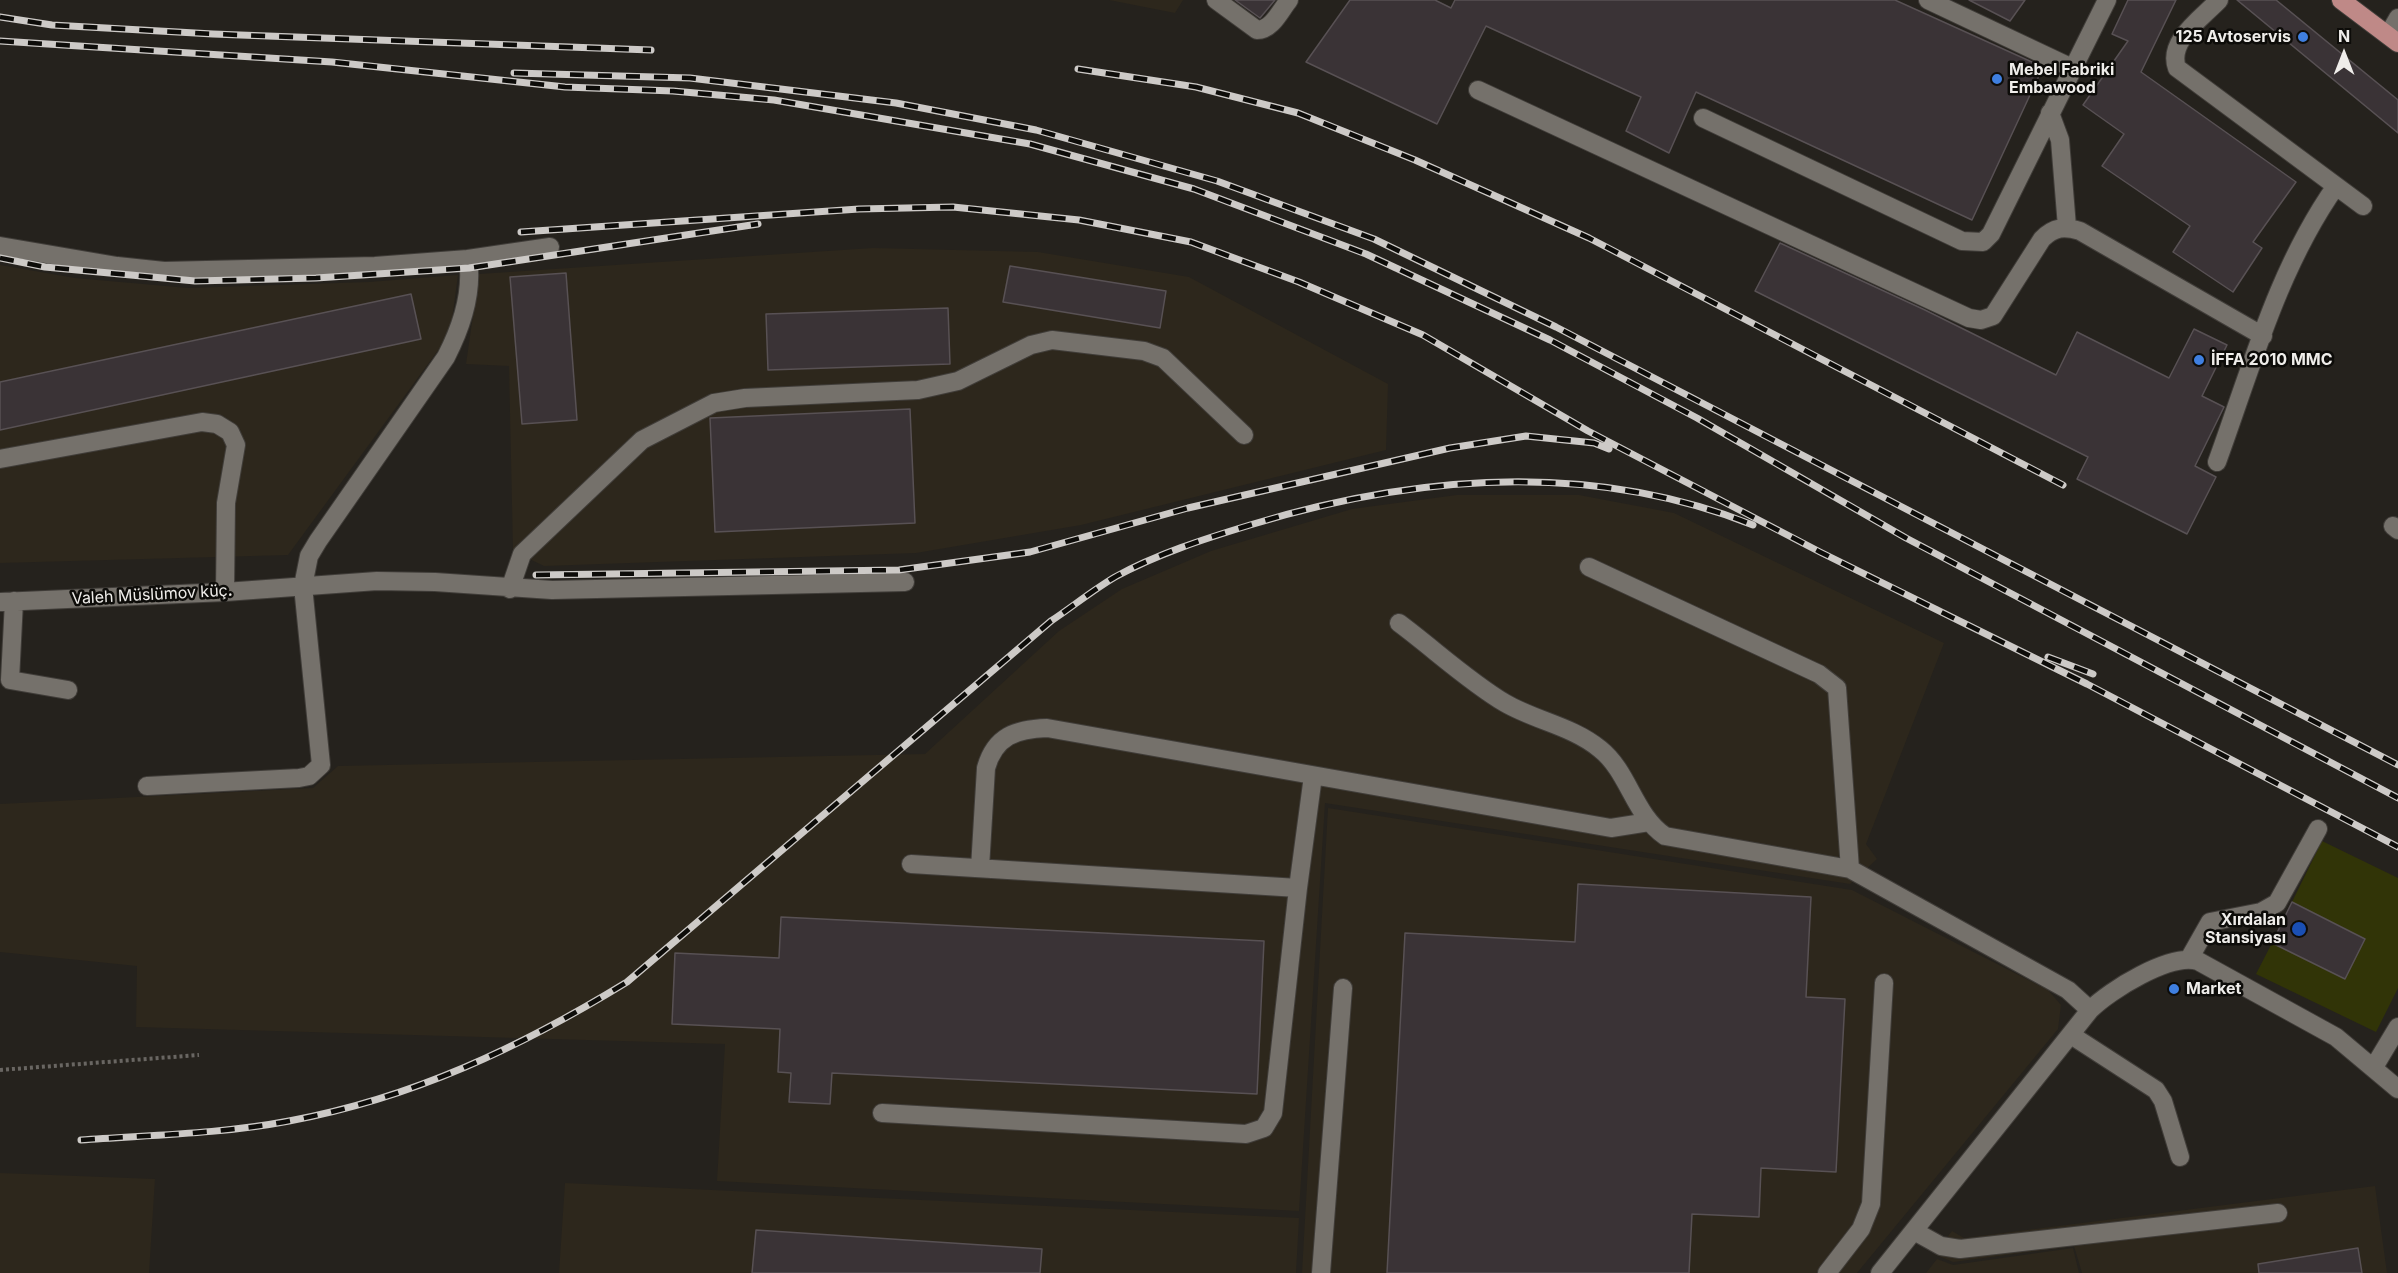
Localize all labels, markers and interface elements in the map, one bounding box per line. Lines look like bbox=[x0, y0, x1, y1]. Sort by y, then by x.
north arrow bbox=[2314, 24, 2374, 84]
text: N bbox=[2338, 26, 2350, 46]
place label: 125 Avtoservis bbox=[2176, 27, 2291, 47]
marker: 125 Avtoservis bbox=[2296, 30, 2310, 44]
place label: Mebel Fabriki Embawood bbox=[2009, 60, 2114, 98]
marker: Mebel Fabriki Embawood bbox=[1990, 72, 2004, 86]
place label: İFFA 2010 MMC bbox=[2211, 350, 2333, 370]
marker: İFFA 2010 MMC bbox=[2192, 353, 2206, 367]
street label: Valeh Müslümov küç. bbox=[71, 581, 233, 609]
place label: Xırdalan Stansiyası bbox=[2205, 910, 2286, 948]
marker: Xırdalan Stansiyası bbox=[2290, 920, 2308, 938]
place label: Market bbox=[2186, 979, 2241, 999]
marker: Market bbox=[2167, 982, 2181, 996]

